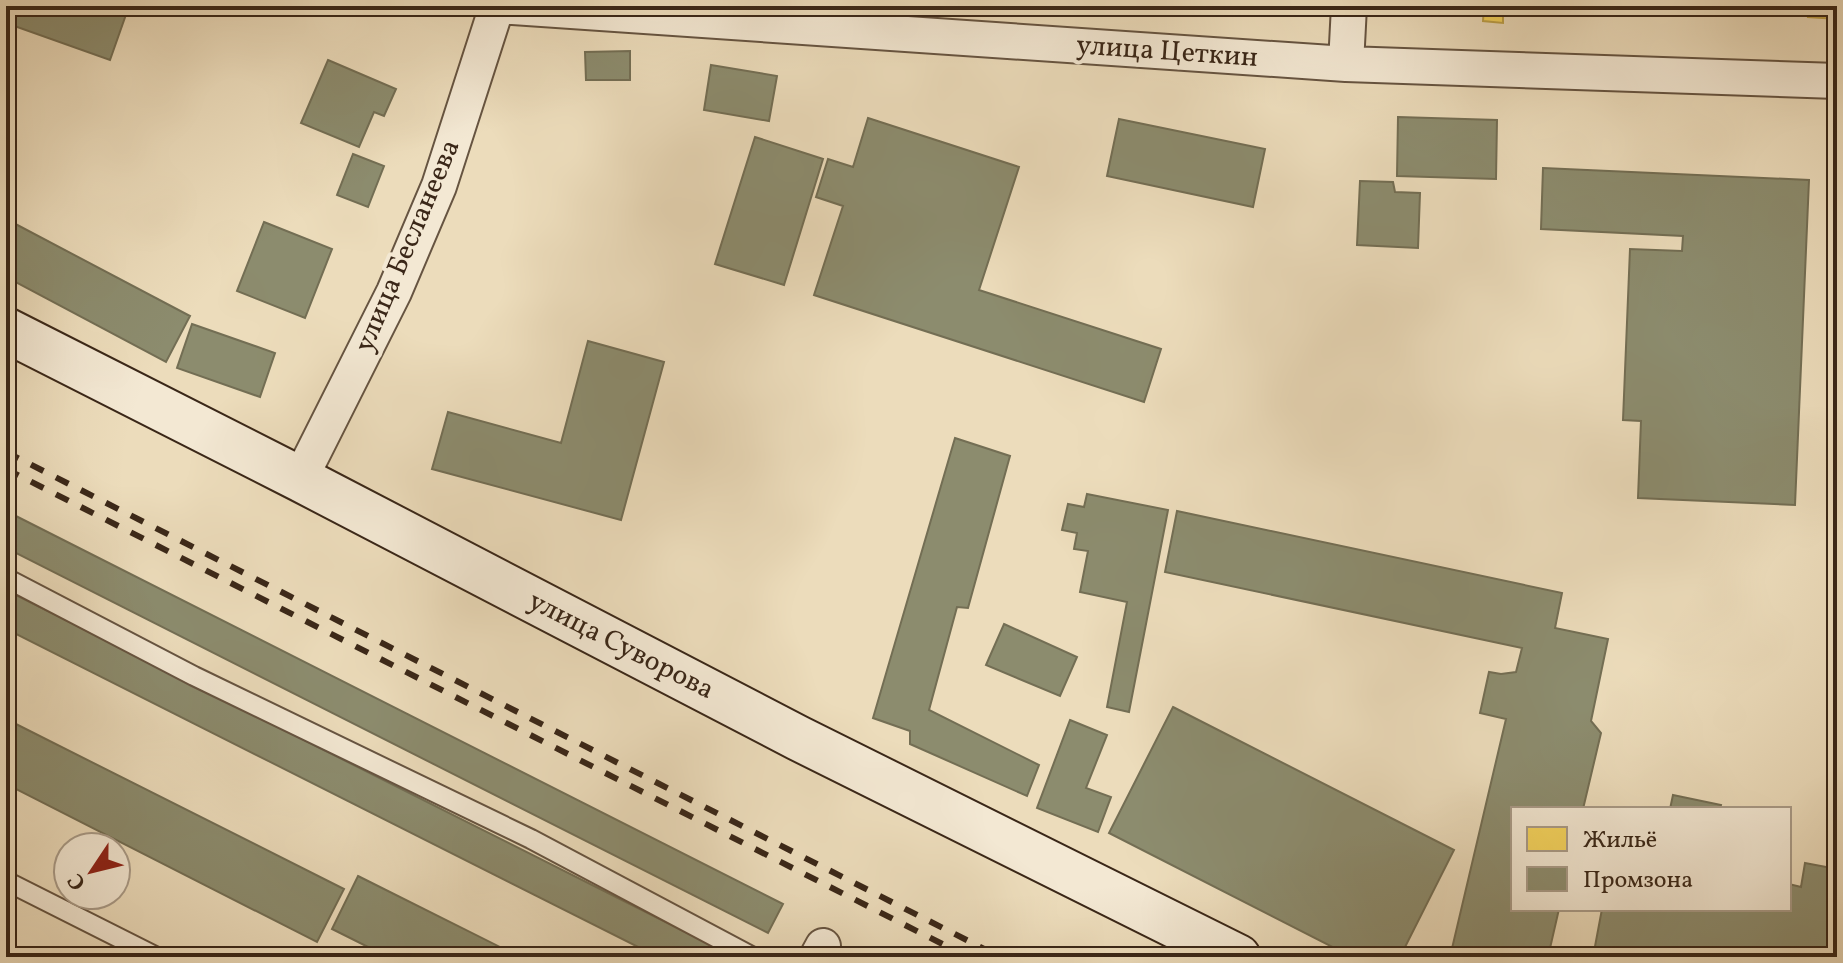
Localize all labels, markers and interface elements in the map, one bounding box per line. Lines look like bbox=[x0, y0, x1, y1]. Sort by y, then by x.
street label: улица Цеткин bbox=[1075, 26, 1259, 78]
street label: улица Бесланеева bbox=[346, 134, 470, 358]
street label: улица Суворова bbox=[521, 582, 721, 710]
legend bbox=[1511, 807, 1791, 911]
text: Жильё bbox=[1583, 824, 1657, 858]
north arrow bbox=[52, 831, 132, 911]
text: Промзона bbox=[1583, 864, 1693, 898]
text: С bbox=[61, 866, 94, 896]

